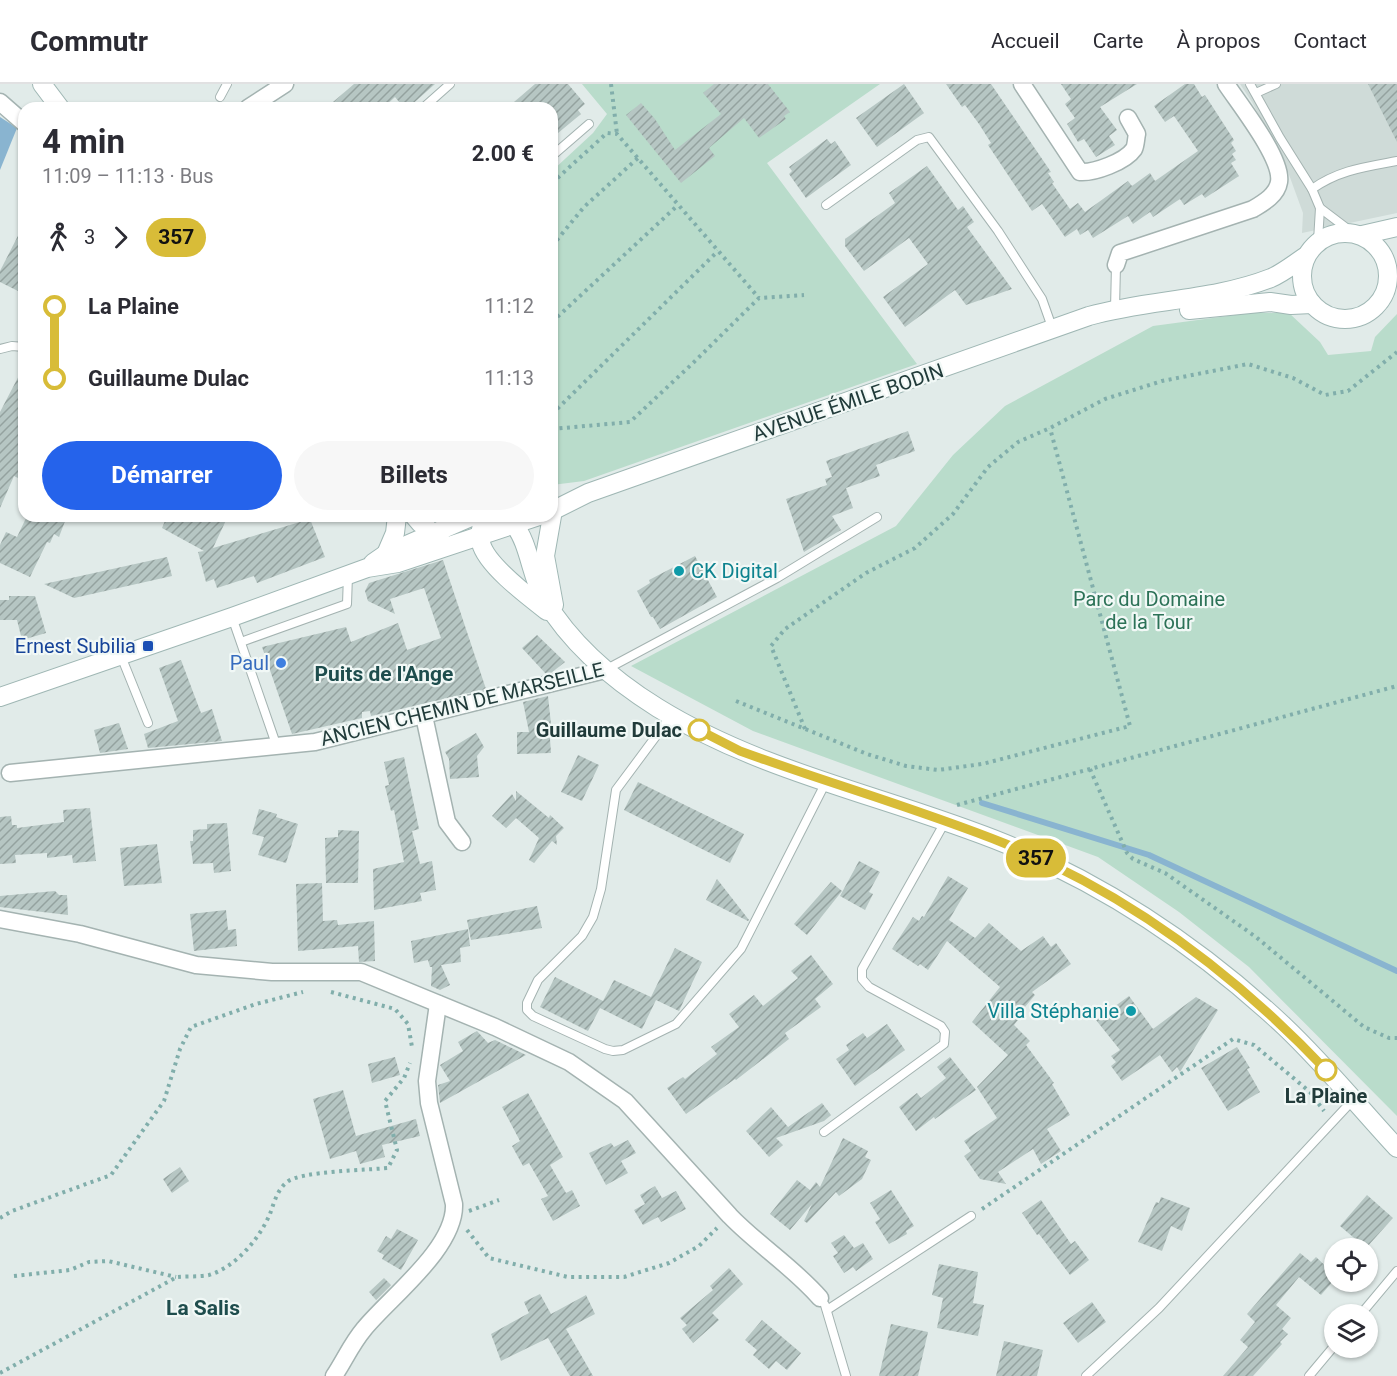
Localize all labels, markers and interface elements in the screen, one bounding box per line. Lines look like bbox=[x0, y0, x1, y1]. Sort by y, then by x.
text: Commutr bbox=[30, 25, 148, 58]
text: Accueil bbox=[991, 29, 1060, 53]
text: Carte bbox=[1093, 29, 1143, 53]
text: À propos bbox=[1176, 29, 1261, 53]
text: Contact bbox=[1294, 29, 1367, 53]
text: 4 min bbox=[42, 122, 125, 161]
text: 2.00 € bbox=[472, 141, 534, 166]
text: 11:09 – 11:13 · Bus bbox=[42, 164, 214, 188]
icon: walk bbox=[42, 221, 75, 254]
icon: forward bbox=[104, 221, 137, 254]
text: 3 bbox=[84, 225, 95, 249]
text: 357 bbox=[158, 225, 194, 249]
text: La Plaine bbox=[88, 294, 179, 319]
text: 11:12 bbox=[484, 294, 534, 318]
street label: AVENUE ÉMILE BODIN bbox=[749, 358, 947, 446]
text: Guillaume Dulac bbox=[88, 366, 249, 391]
text: 11:13 bbox=[484, 366, 534, 390]
button: Démarrer bbox=[42, 441, 282, 510]
button: Billets bbox=[294, 441, 534, 510]
place label: CK Digital bbox=[691, 559, 778, 583]
marker: CK Digital bbox=[672, 564, 686, 578]
park label: Parc du Domaine de la Tour bbox=[1073, 587, 1225, 634]
place label: Ernest Subilia bbox=[15, 634, 136, 658]
marker: Ernest Subilia bbox=[141, 639, 155, 653]
place label: Paul bbox=[230, 651, 269, 675]
marker: Paul bbox=[274, 656, 288, 670]
street label: ANCIEN CHEMIN DE MARSEILLE bbox=[318, 657, 606, 751]
district label: Puits de l'Ange bbox=[315, 662, 453, 686]
place label: Guillaume Dulac bbox=[536, 718, 682, 742]
marker: Guillaume Dulac bbox=[688, 719, 710, 741]
line badge: 357 bbox=[1002, 838, 1070, 878]
text: 357 bbox=[1018, 846, 1054, 870]
place label: Villa Stéphanie bbox=[987, 999, 1119, 1023]
marker: Villa Stéphanie bbox=[1124, 1004, 1138, 1018]
marker: La Plaine bbox=[1315, 1059, 1337, 1081]
place label: La Plaine bbox=[1285, 1084, 1368, 1108]
map controls bbox=[1324, 1238, 1378, 1358]
button: locate bbox=[1324, 1238, 1378, 1292]
district label: La Salis bbox=[166, 1296, 240, 1320]
button: layers bbox=[1324, 1304, 1378, 1358]

